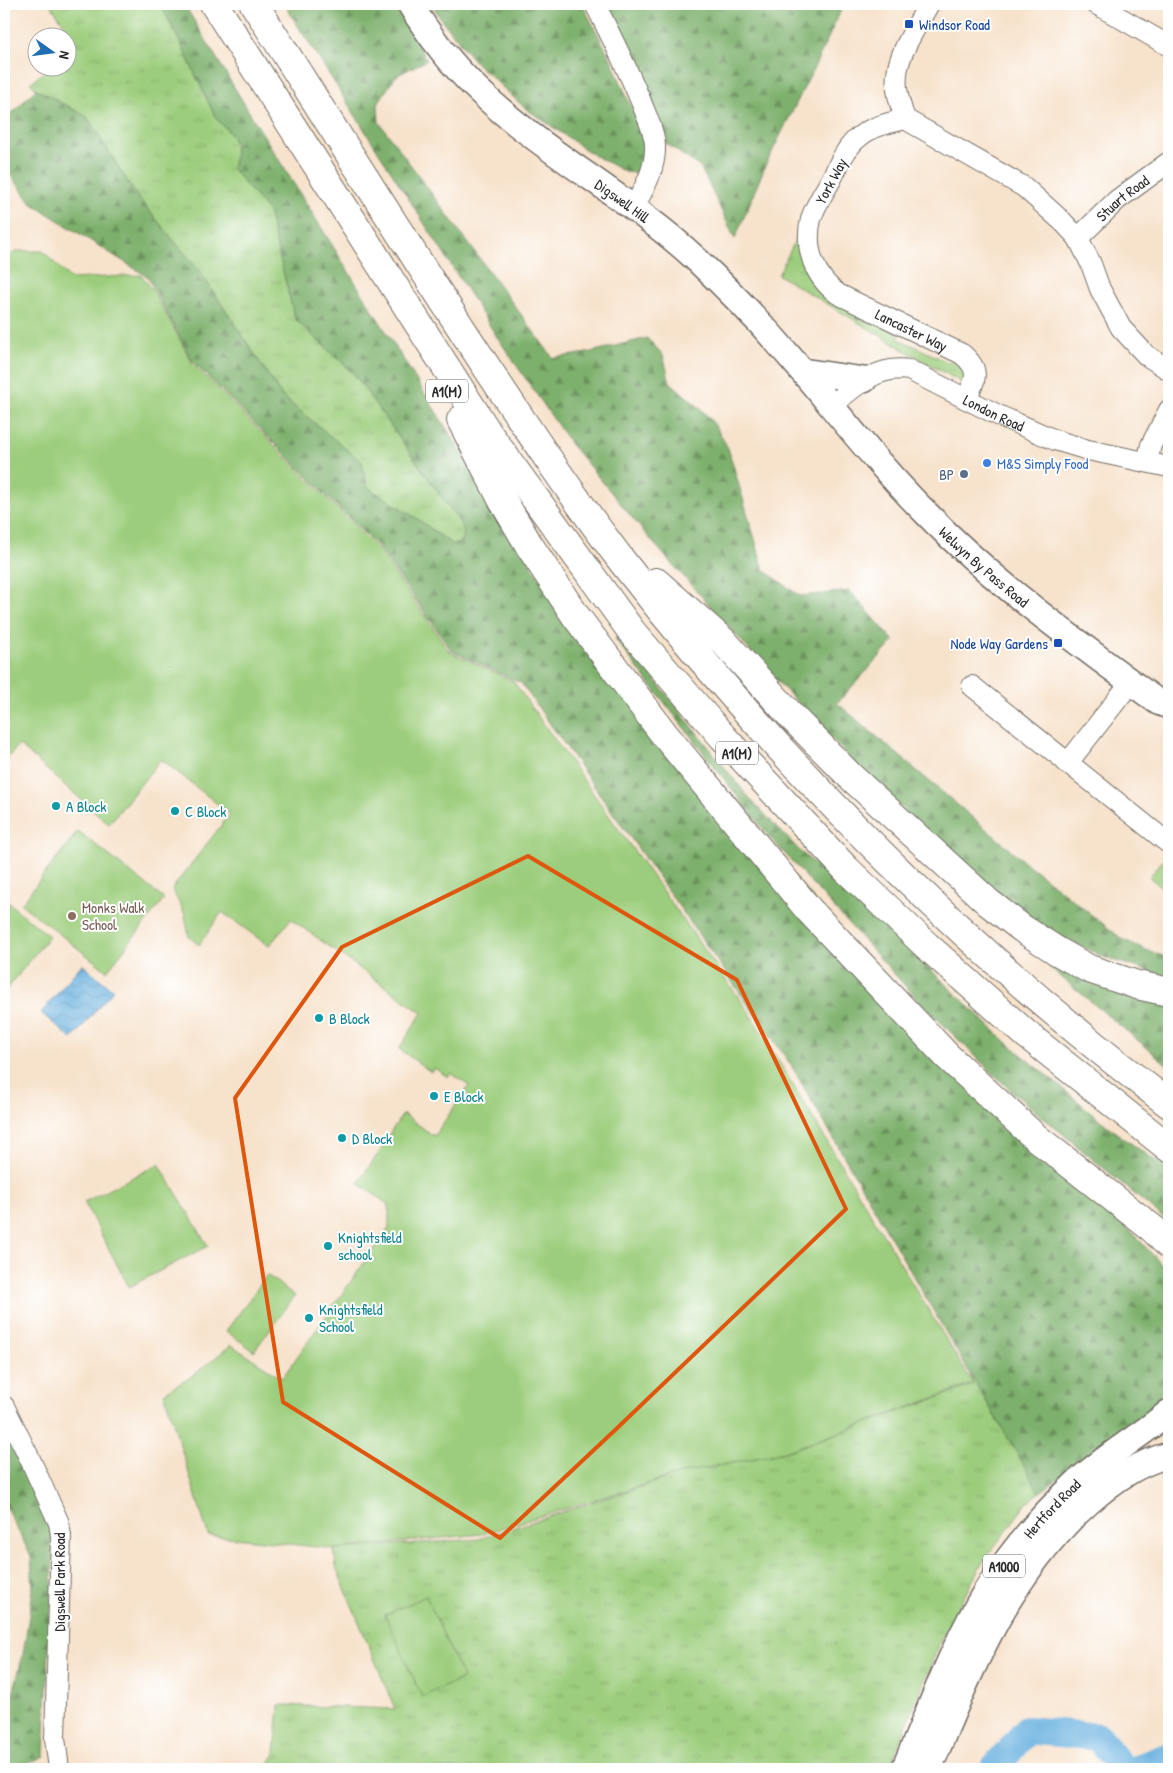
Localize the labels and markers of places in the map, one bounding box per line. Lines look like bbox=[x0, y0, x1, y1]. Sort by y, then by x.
place label: Windsor Road bbox=[919, 14, 990, 35]
marker: Windsor Road bbox=[903, 18, 915, 30]
place label: M&S Simply Food bbox=[997, 453, 1089, 474]
marker: M&S Simply Food bbox=[981, 457, 993, 469]
place label: BP bbox=[939, 464, 954, 485]
marker: BP bbox=[958, 468, 970, 480]
place label: Node Way Gardens bbox=[951, 633, 1048, 654]
marker: Node Way Gardens bbox=[1052, 637, 1064, 649]
place label: A Block bbox=[66, 796, 106, 817]
marker: A Block bbox=[50, 800, 62, 812]
place label: C Block bbox=[185, 801, 226, 822]
marker: C Block bbox=[169, 805, 181, 817]
place label: Monks Walk School bbox=[82, 897, 145, 935]
marker: Monks Walk School bbox=[66, 910, 78, 922]
place label: B Block bbox=[329, 1008, 370, 1029]
marker: B Block bbox=[313, 1012, 325, 1024]
place label: E Block bbox=[444, 1086, 484, 1107]
marker: E Block bbox=[428, 1090, 440, 1102]
place label: D Block bbox=[352, 1128, 392, 1149]
marker: D Block bbox=[336, 1132, 348, 1144]
place label: Knightsfield school bbox=[338, 1227, 402, 1265]
marker: Knightsfield school bbox=[322, 1240, 334, 1252]
place label: Knightsfield School bbox=[319, 1299, 383, 1337]
marker: Knightsfield School bbox=[303, 1312, 315, 1324]

